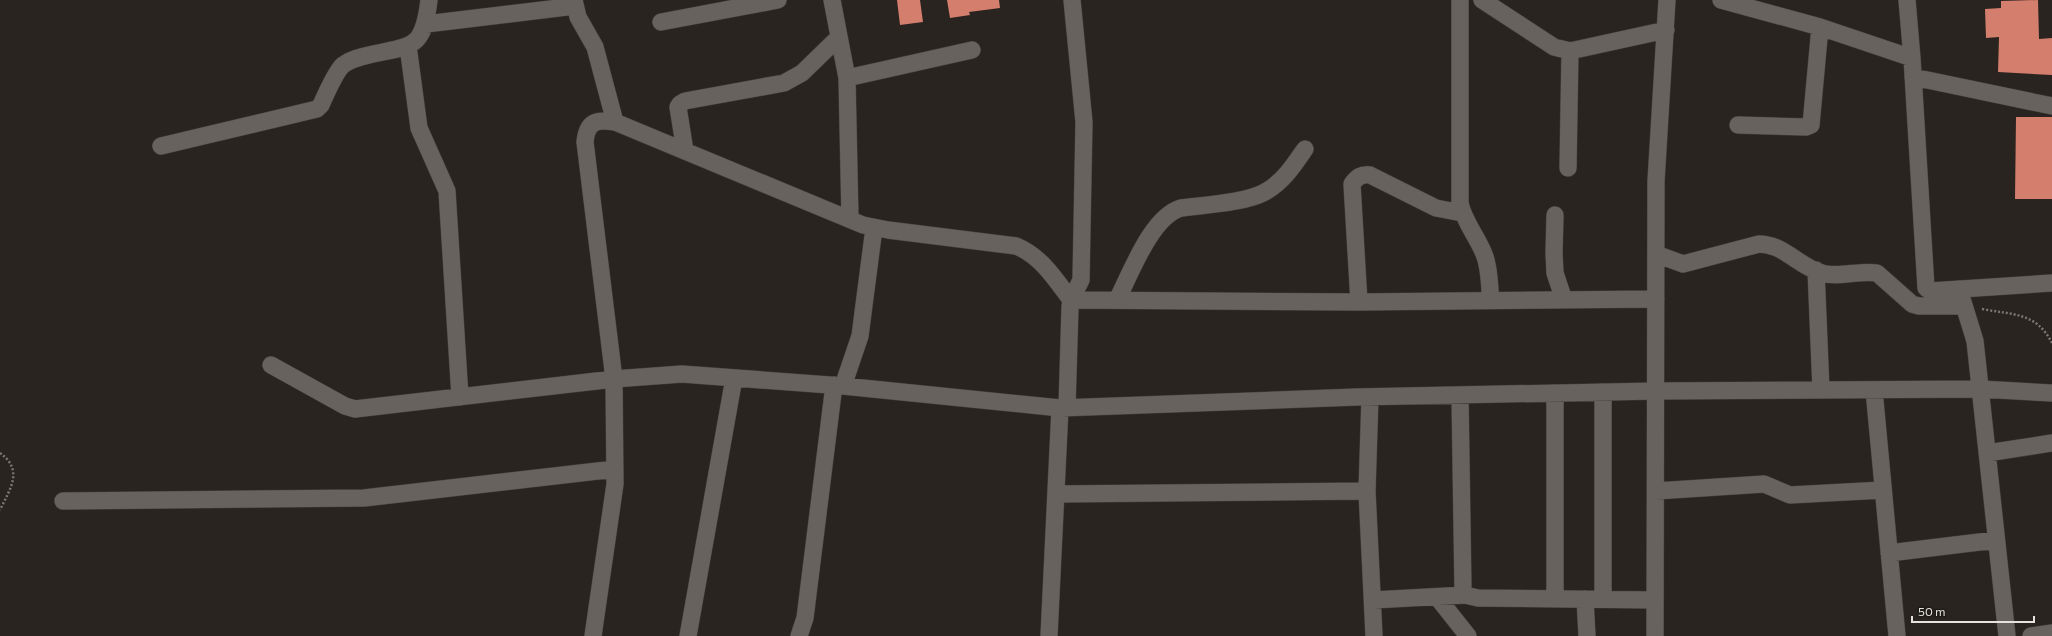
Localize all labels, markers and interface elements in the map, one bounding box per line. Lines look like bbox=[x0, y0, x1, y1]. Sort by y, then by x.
scale bar bbox=[1912, 598, 2034, 624]
text: 50 m bbox=[1918, 604, 1946, 618]

